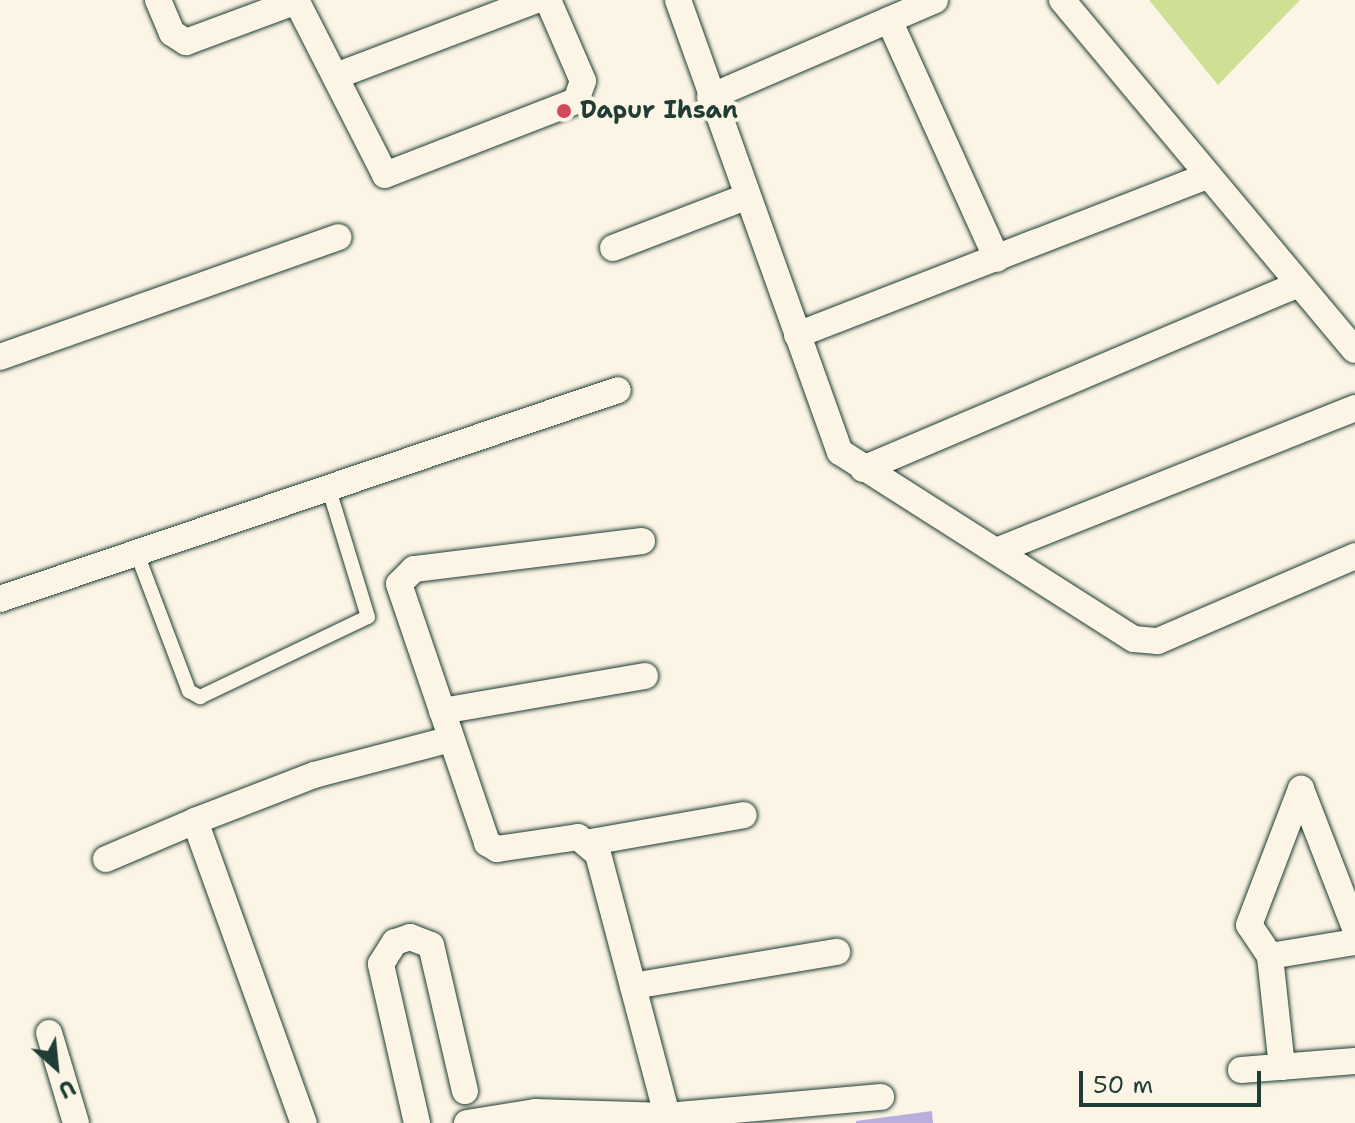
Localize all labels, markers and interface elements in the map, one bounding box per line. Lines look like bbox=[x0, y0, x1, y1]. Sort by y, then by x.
place label: Dapur Ihsan bbox=[580, 97, 738, 125]
marker: Dapur Ihsan bbox=[555, 102, 573, 120]
north arrow bbox=[16, 1027, 96, 1107]
scale bar bbox=[1083, 1055, 1265, 1105]
text: 50 m bbox=[1093, 1069, 1153, 1101]
text: U bbox=[54, 1072, 80, 1105]

